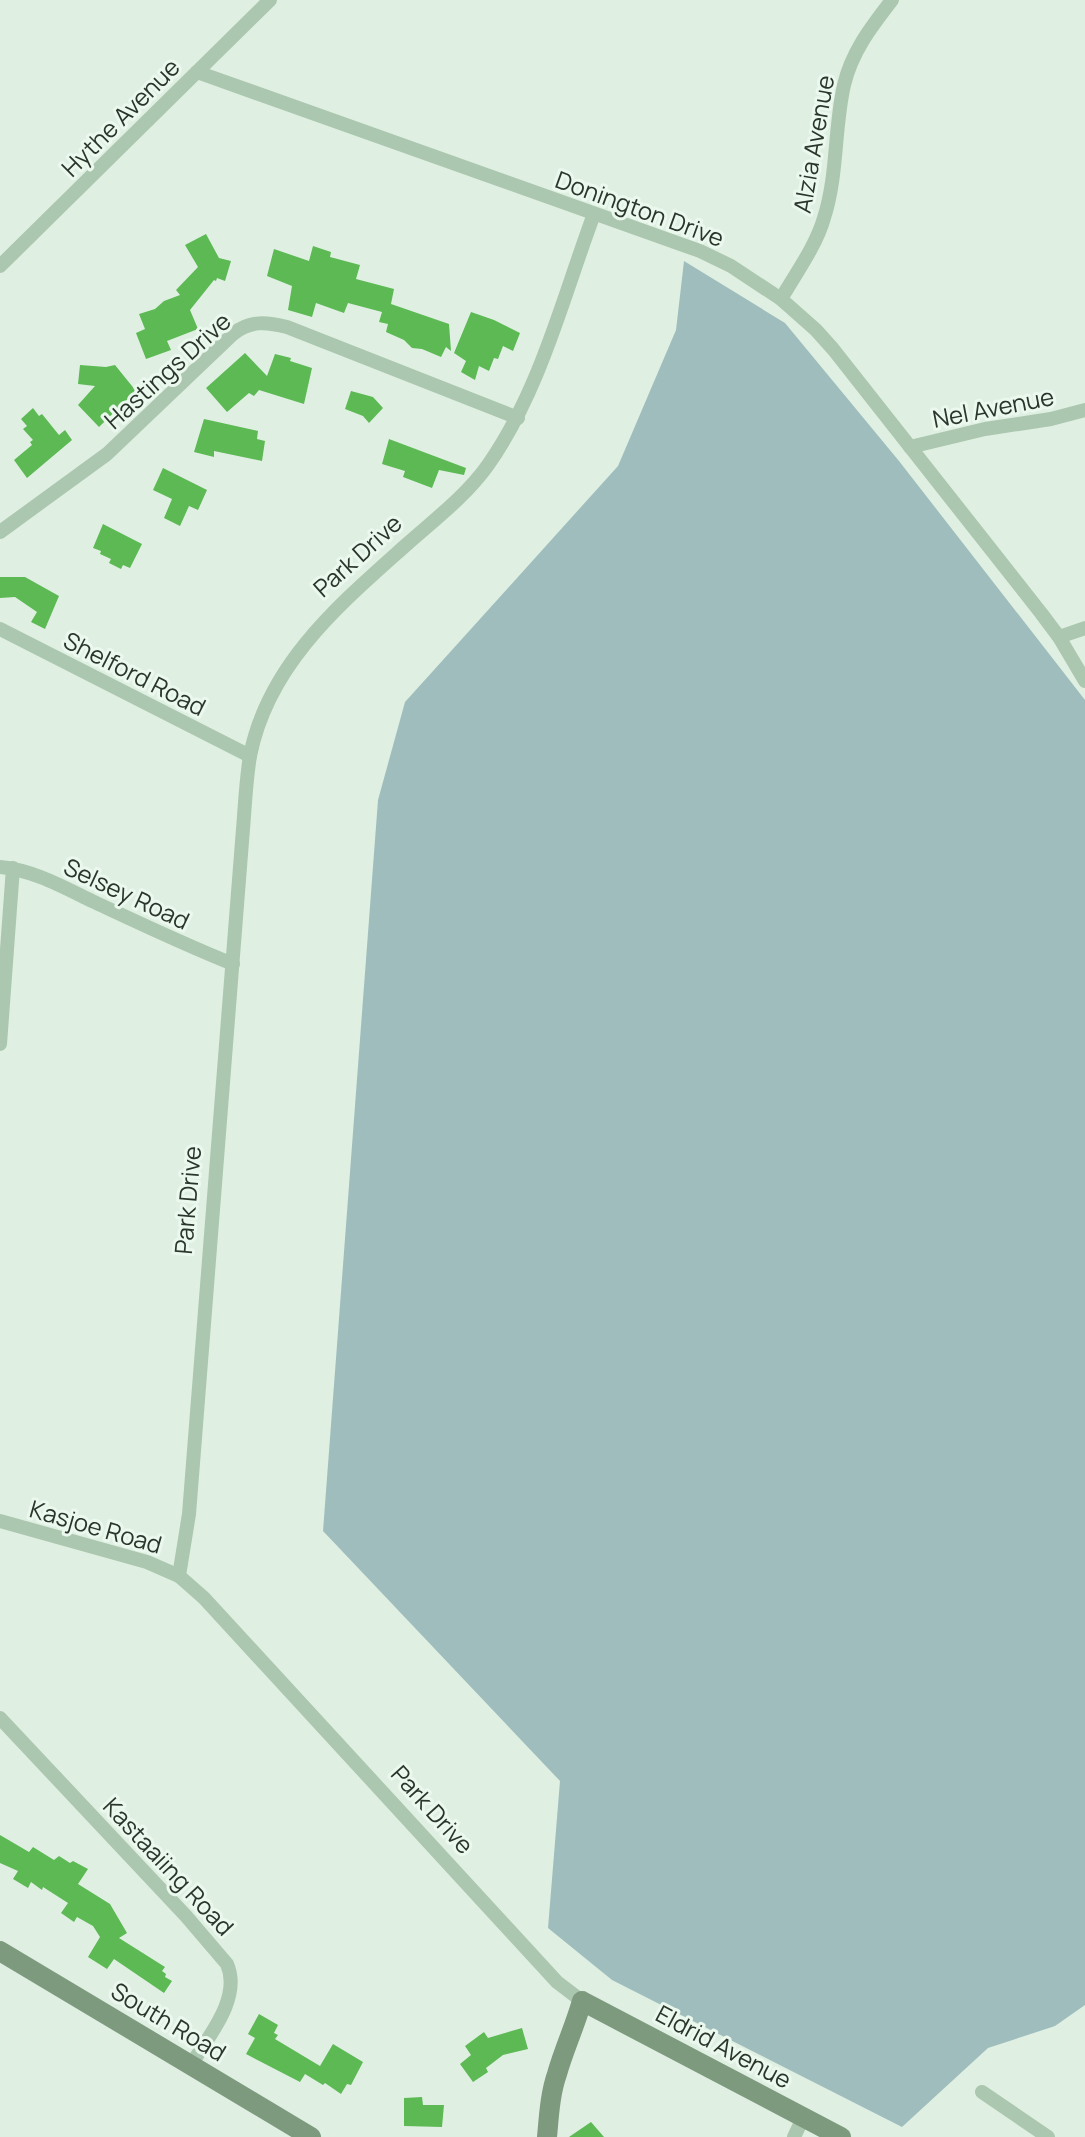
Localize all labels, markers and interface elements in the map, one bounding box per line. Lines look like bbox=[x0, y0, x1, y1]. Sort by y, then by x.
street label: Hythe Avenue bbox=[54, 51, 186, 183]
street label: Alzia Avenue bbox=[785, 72, 841, 216]
street label: Donington Drive bbox=[551, 162, 729, 254]
street label: Hastings Drive bbox=[97, 304, 237, 436]
street label: Nel Avenue bbox=[929, 379, 1057, 435]
street label: Park Drive bbox=[306, 506, 408, 604]
street label: Shelford Road bbox=[58, 623, 212, 723]
street label: Selsey Road bbox=[59, 849, 195, 937]
street label: Park Drive bbox=[166, 1144, 208, 1256]
street label: Kasjoe Road bbox=[26, 1491, 166, 1561]
street label: Park Drive bbox=[384, 1758, 482, 1860]
street label: Kastaaiing Road bbox=[96, 1790, 242, 1942]
street label: South Road bbox=[105, 1974, 233, 2068]
street label: Eldrid Avenue bbox=[650, 1996, 798, 2096]

